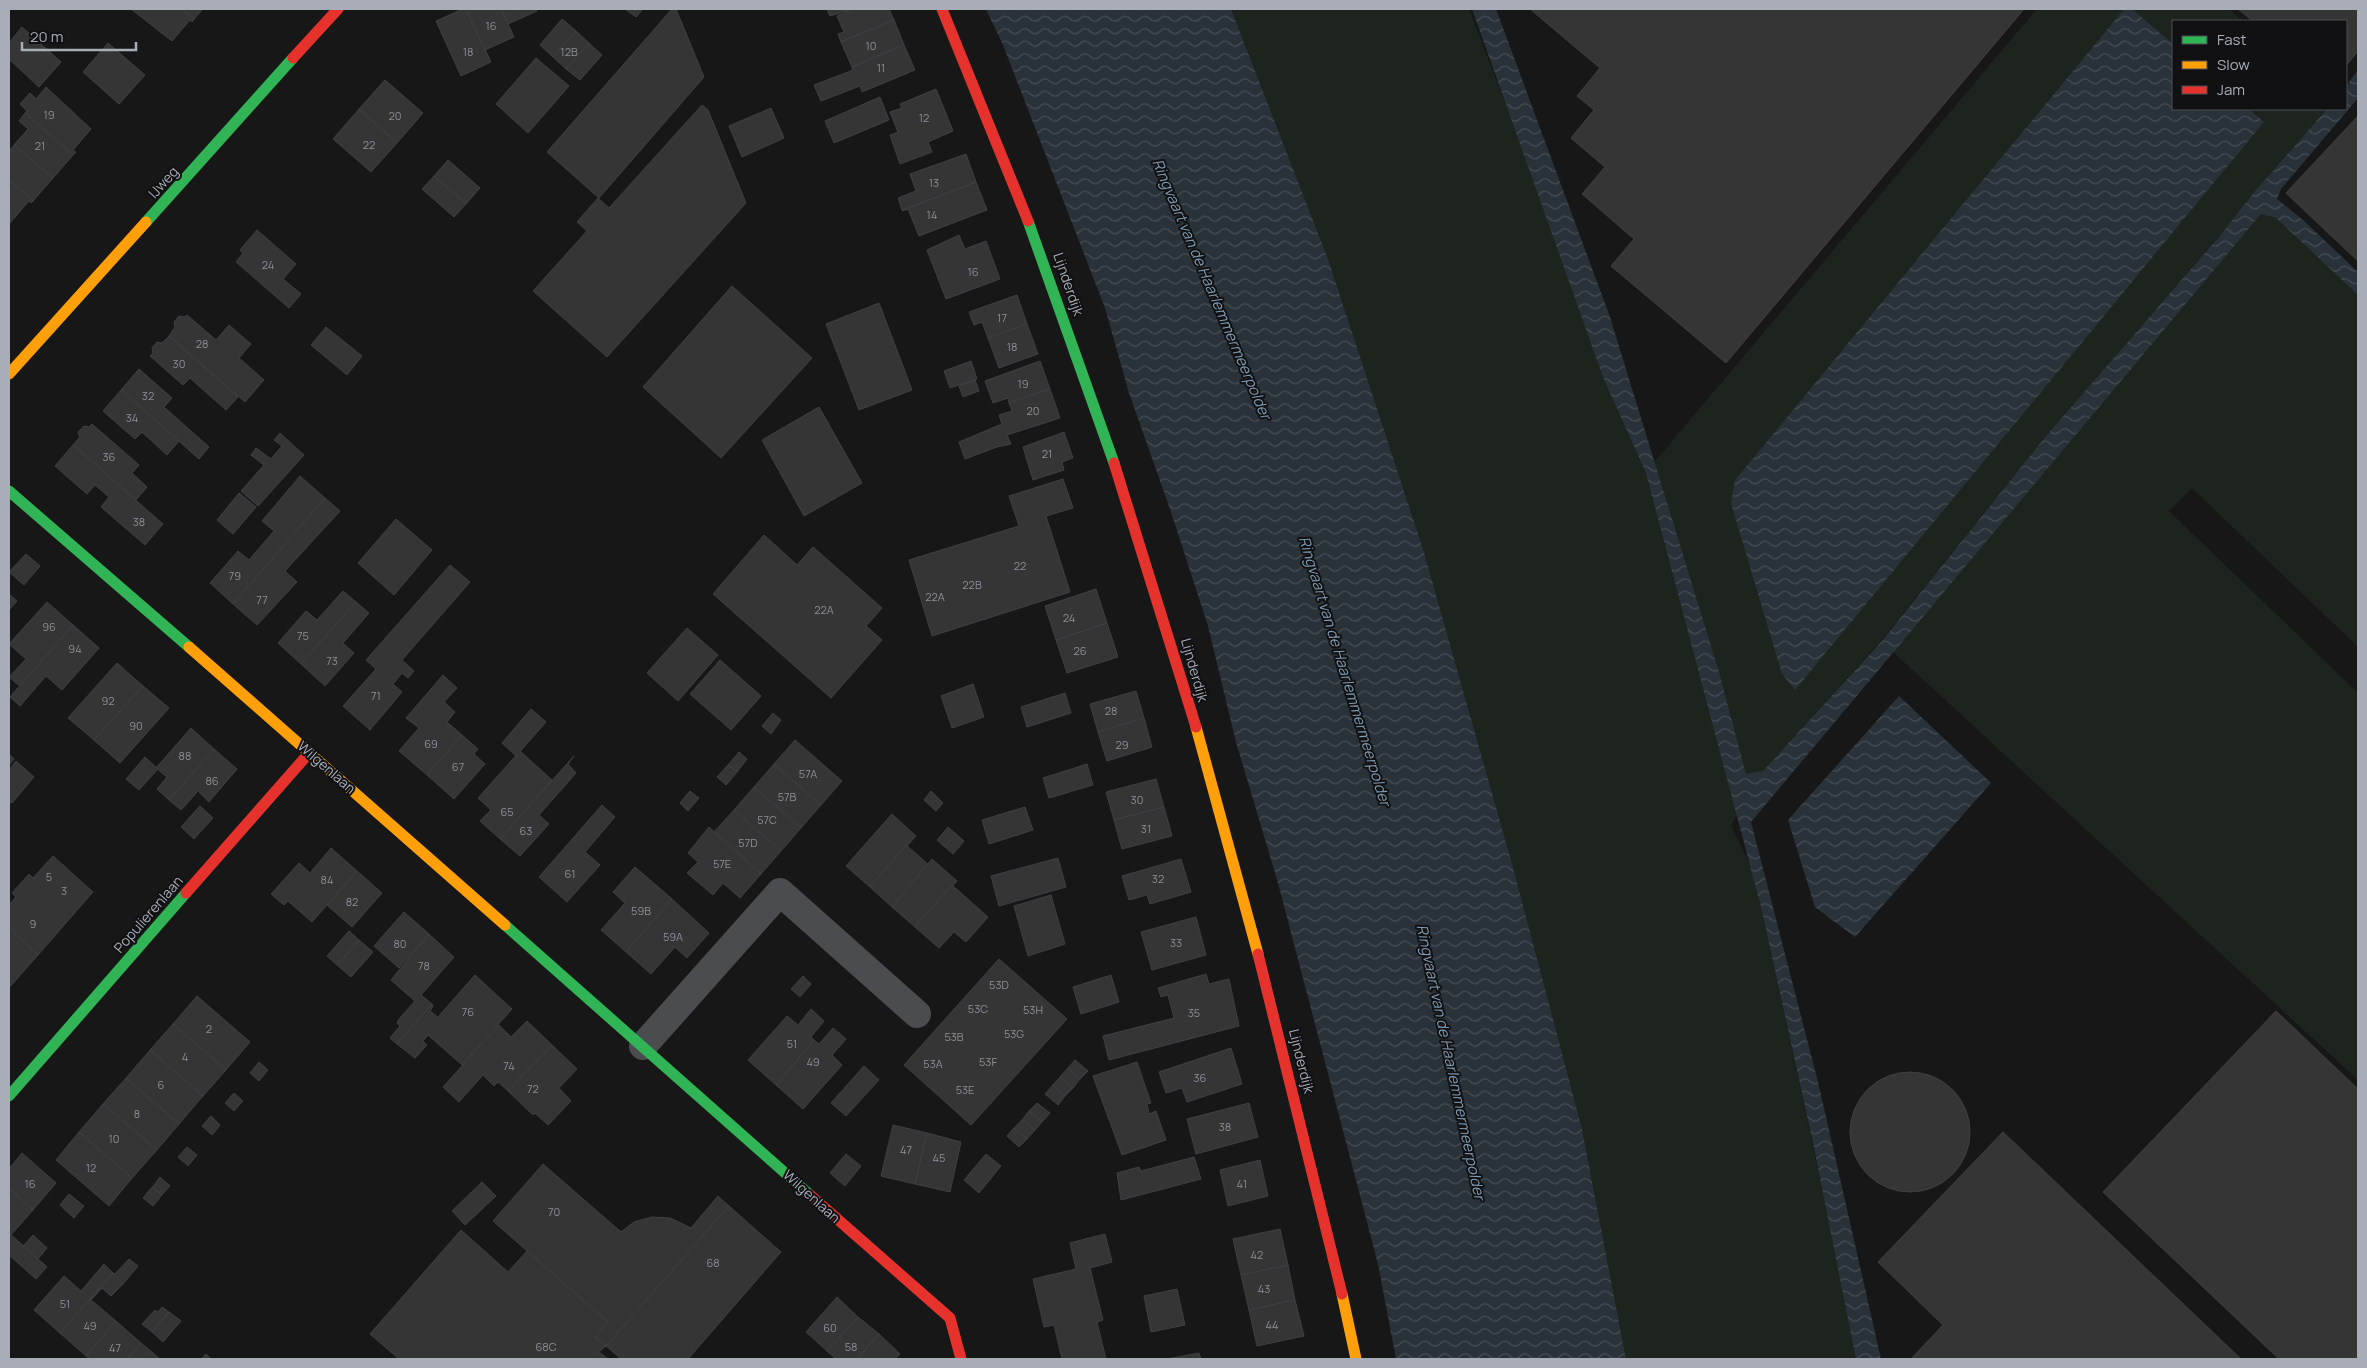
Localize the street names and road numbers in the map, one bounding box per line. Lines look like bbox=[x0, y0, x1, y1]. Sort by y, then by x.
street label: IJweg bbox=[144, 162, 182, 202]
street label: Lijnderdijk bbox=[1049, 250, 1089, 319]
street label: Lijnderdijk bbox=[1177, 636, 1213, 705]
street label: Wilgenlaan bbox=[294, 737, 360, 797]
street label: Populierenlaan bbox=[109, 871, 187, 957]
street label: Lijnderdijk bbox=[1285, 1027, 1319, 1096]
street label: Wilgenlaan bbox=[779, 1165, 845, 1227]

